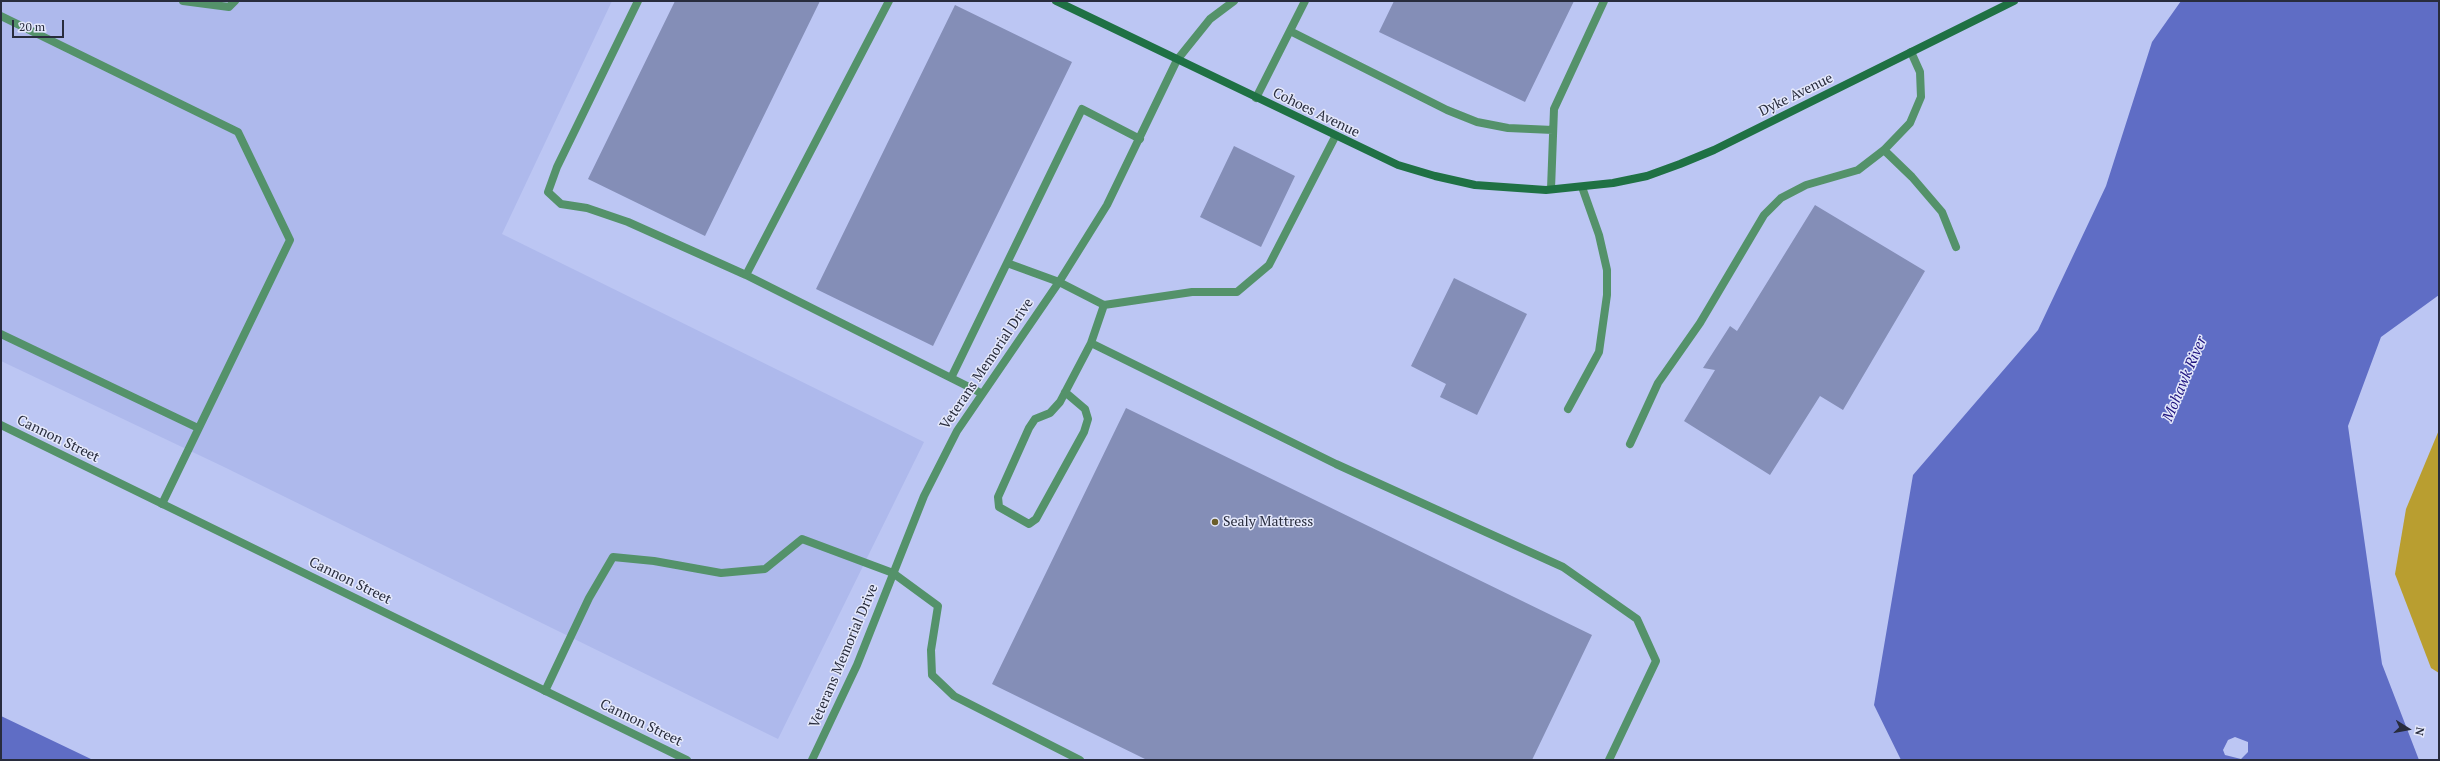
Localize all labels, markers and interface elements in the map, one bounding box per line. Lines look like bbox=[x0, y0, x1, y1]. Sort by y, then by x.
scale bar bbox=[14, 12, 66, 38]
text: 20 m bbox=[19, 19, 45, 34]
street label: Dyke Avenue bbox=[1756, 70, 1836, 120]
street label: Cohoes Avenue bbox=[1270, 85, 1362, 141]
street label: Veterans Memorial Drive bbox=[937, 295, 1037, 433]
water label: Mohawk River bbox=[2159, 334, 2211, 424]
street label: Cannon Street bbox=[14, 412, 102, 466]
place label: Sealy Mattress bbox=[1223, 514, 1313, 530]
marker: Sealy Mattress bbox=[1210, 517, 1220, 527]
street label: Cannon Street bbox=[306, 554, 394, 608]
street label: Veterans Memorial Drive bbox=[806, 582, 882, 730]
street label: Cannon Street bbox=[597, 696, 685, 750]
north arrow bbox=[2388, 709, 2428, 749]
text: N bbox=[2412, 726, 2427, 737]

